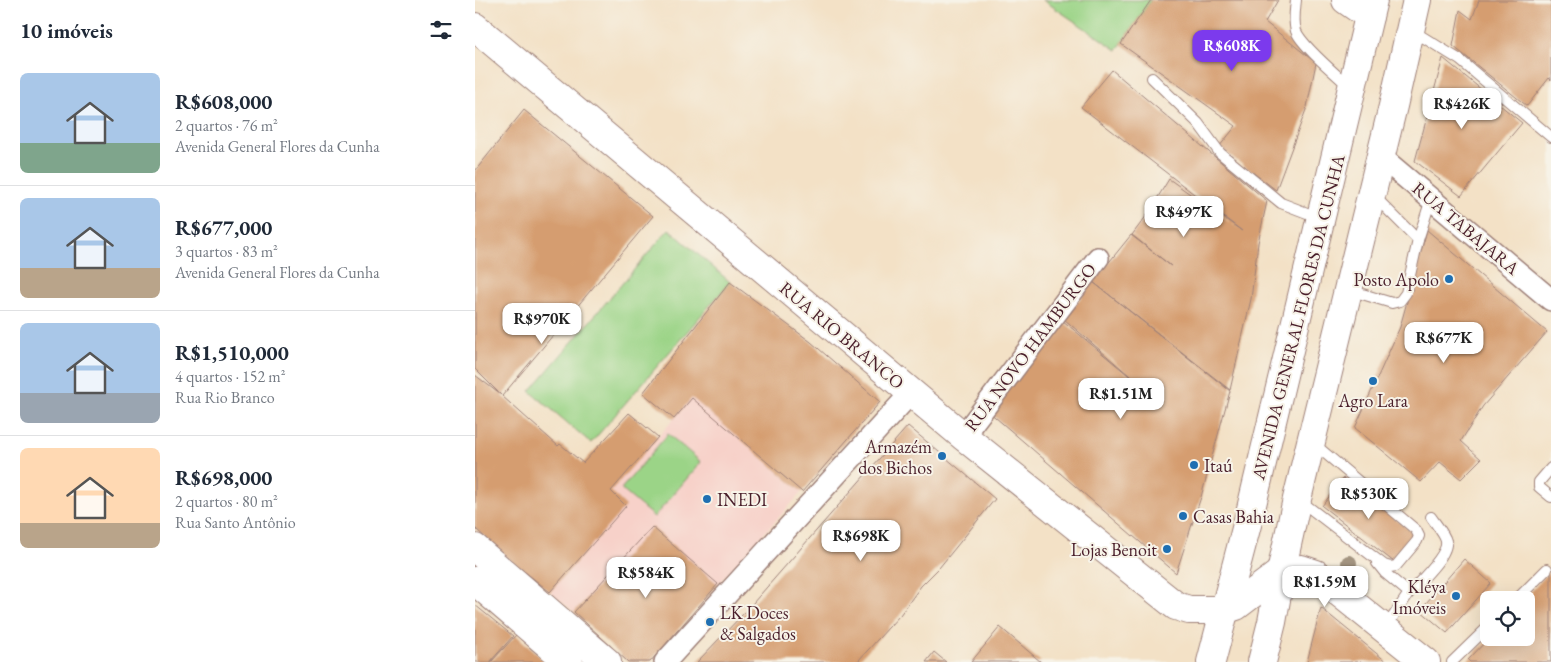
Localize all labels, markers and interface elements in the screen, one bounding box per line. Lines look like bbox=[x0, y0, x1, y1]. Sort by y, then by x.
icon: filters bbox=[427, 16, 455, 44]
text: 10 imóveis bbox=[20, 17, 113, 44]
pin: R$608K bbox=[1191, 30, 1273, 72]
text: R$608K bbox=[1203, 35, 1261, 56]
text: R$608,000 bbox=[175, 88, 272, 115]
pin: R$426K bbox=[1421, 88, 1503, 130]
icon: home bbox=[60, 93, 120, 153]
text: R$426K bbox=[1433, 93, 1491, 114]
text: 2 quartos · 76 m² bbox=[175, 115, 278, 136]
text: Avenida General Flores da Cunha bbox=[175, 136, 380, 157]
street label: AVENIDA GENERAL FLORES DA CUNHA bbox=[1246, 151, 1350, 483]
street label: RUA TABAJARA bbox=[1408, 177, 1525, 280]
pin: R$497K bbox=[1143, 196, 1225, 238]
text: R$497K bbox=[1155, 201, 1213, 222]
text: R$677,000 bbox=[175, 214, 272, 241]
icon: home bbox=[60, 218, 120, 278]
text: 3 quartos · 83 m² bbox=[175, 241, 278, 262]
street label: RUA NOVO HAMBURGO bbox=[959, 258, 1101, 436]
text: Avenida General Flores da Cunha bbox=[175, 262, 380, 283]
place label: Posto Apolo bbox=[1353, 268, 1439, 291]
marker: Posto Apolo bbox=[1443, 273, 1455, 285]
street label: RUA RIO BRANCO bbox=[775, 276, 909, 394]
pin: R$970K bbox=[501, 302, 583, 345]
text: R$970K bbox=[513, 308, 571, 329]
pin: R$677K bbox=[1403, 322, 1485, 364]
text: R$677K bbox=[1415, 327, 1473, 348]
text: R$1,510,000 bbox=[175, 339, 289, 366]
icon: home bbox=[60, 343, 120, 403]
text: 4 quartos · 152 m² bbox=[175, 366, 286, 387]
marker: Agro Lara bbox=[1367, 375, 1379, 387]
pin: R$1.51M bbox=[1075, 378, 1167, 420]
text: R$1.51M bbox=[1089, 383, 1153, 404]
text: Rua Rio Branco bbox=[175, 387, 275, 408]
place label: Agro Lara bbox=[1337, 389, 1409, 412]
place label: Armazém dos Bichos bbox=[858, 435, 932, 479]
marker: Armazém dos Bichos bbox=[936, 450, 948, 462]
place label: Itaú bbox=[1204, 454, 1233, 477]
marker: Itaú bbox=[1188, 459, 1200, 471]
text: R$698,000 bbox=[175, 464, 272, 491]
icon: home bbox=[60, 468, 120, 528]
pin: R$530K bbox=[1328, 478, 1410, 520]
text: R$530K bbox=[1340, 483, 1398, 504]
place label: INEDI bbox=[717, 488, 767, 511]
text: 2 quartos · 80 m² bbox=[175, 491, 278, 512]
marker: INEDI bbox=[701, 493, 713, 505]
place label: Casas Bahia bbox=[1193, 505, 1275, 528]
marker: Casas Bahia bbox=[1177, 510, 1189, 522]
text: Rua Santo Antônio bbox=[175, 512, 296, 533]
pin: R$698K bbox=[820, 520, 902, 562]
text: R$698K bbox=[832, 525, 890, 546]
place label: Lojas Benoit bbox=[1071, 538, 1157, 561]
marker: Lojas Benoit bbox=[1161, 543, 1173, 555]
pin: R$584K bbox=[605, 556, 687, 599]
text: R$584K bbox=[617, 562, 675, 583]
pin: R$1.59M bbox=[1279, 566, 1371, 608]
text: R$1.59M bbox=[1293, 571, 1357, 592]
place label: Kléya Imóveis bbox=[1393, 575, 1447, 619]
marker: Kléya Imóveis bbox=[1450, 590, 1462, 602]
map controls bbox=[1480, 591, 1535, 646]
button: locate bbox=[1480, 591, 1535, 646]
place label: LK Doces & Salgados bbox=[720, 601, 796, 645]
marker: LK Doces & Salgados bbox=[704, 616, 716, 628]

